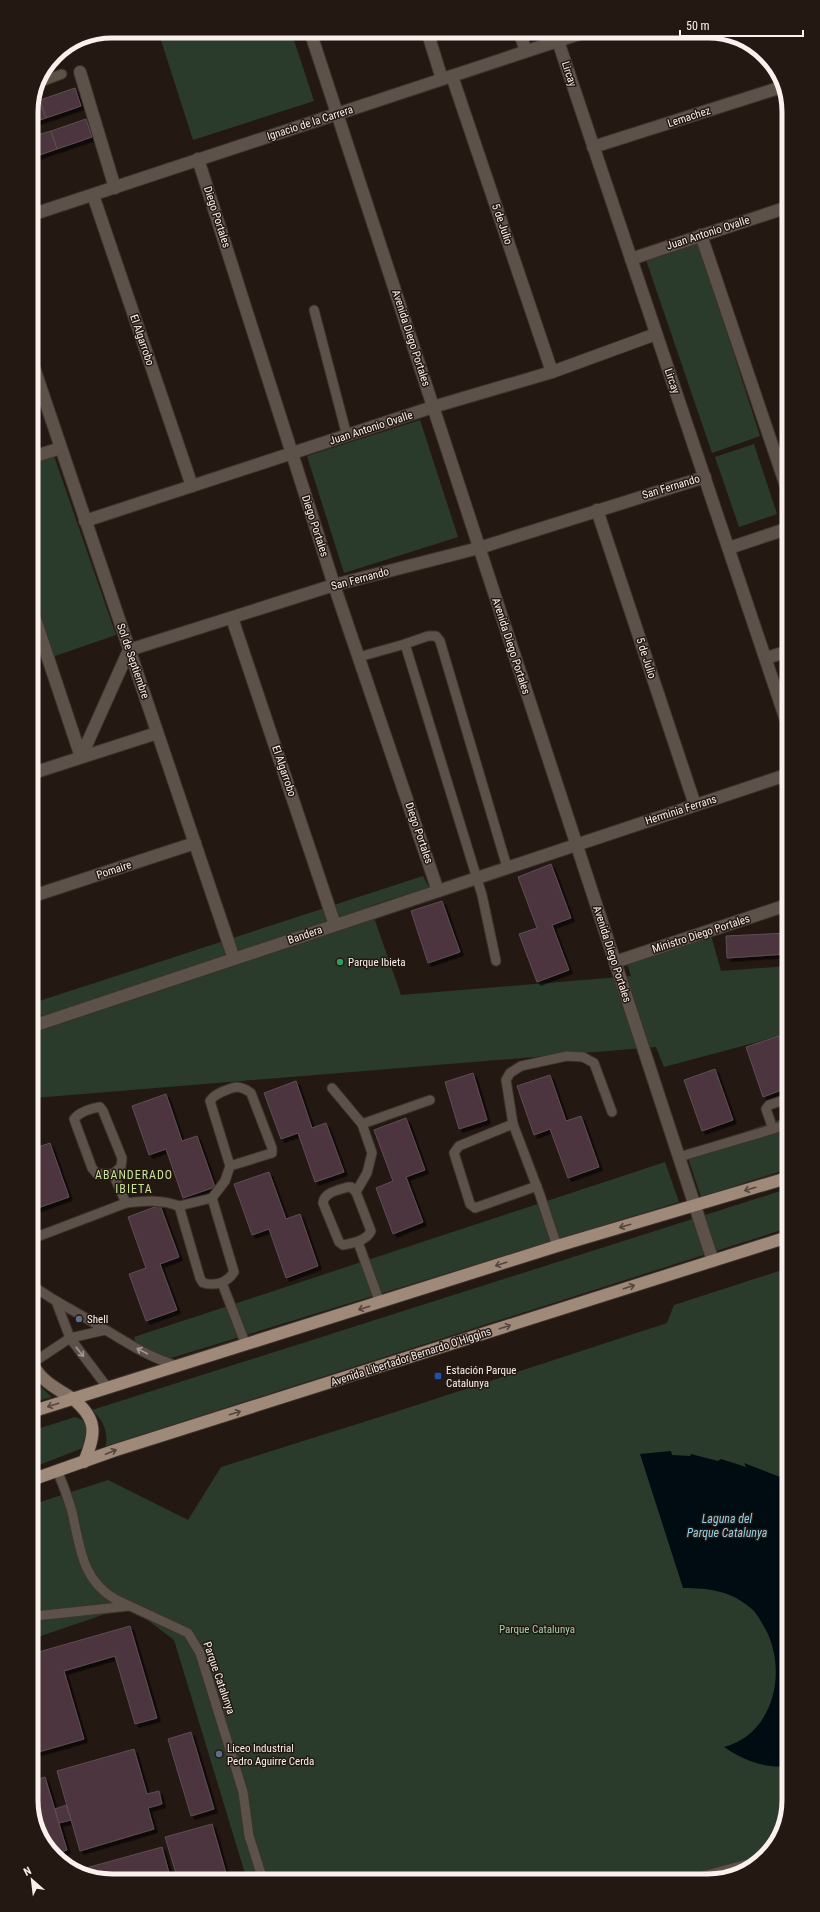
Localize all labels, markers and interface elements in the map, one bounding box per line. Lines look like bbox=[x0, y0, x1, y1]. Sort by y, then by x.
scale bar bbox=[680, 12, 803, 38]
text: 50 m bbox=[686, 19, 710, 33]
street label: Lircay bbox=[559, 60, 579, 89]
street label: Ignacio de la Carrera bbox=[265, 103, 355, 143]
street label: Lemachez bbox=[666, 104, 712, 130]
street label: Diego Portales bbox=[201, 185, 233, 249]
street label: 5 de Julio bbox=[489, 202, 515, 247]
street label: Juan Antonio Ovalle bbox=[665, 213, 751, 253]
street label: Avenida Diego Portales bbox=[389, 288, 433, 388]
street label: El Algarrobo bbox=[127, 313, 157, 368]
street label: Lircay bbox=[662, 367, 682, 396]
street label: Juan Antonio Ovalle bbox=[328, 408, 414, 448]
street label: San Fernando bbox=[641, 472, 702, 502]
street label: Diego Portales bbox=[299, 494, 331, 558]
street label: San Fernando bbox=[330, 565, 391, 593]
street label: Avenida Diego Portales bbox=[489, 596, 533, 696]
street label: Sol de Septiembre bbox=[114, 622, 152, 700]
street label: 5 de Julio bbox=[633, 636, 659, 681]
street label: El Algarrobo bbox=[269, 744, 299, 799]
street label: Herminia Ferrans bbox=[644, 792, 718, 828]
street label: Diego Portales bbox=[402, 801, 436, 865]
street label: Pomaire bbox=[95, 858, 133, 882]
street label: Avenida Diego Portales bbox=[590, 904, 634, 1004]
street label: Ministro Diego Portales bbox=[650, 912, 752, 956]
street label: Bandera bbox=[286, 923, 324, 947]
place label: Parque Ibieta bbox=[348, 956, 405, 969]
marker: Parque Ibieta bbox=[335, 957, 345, 967]
district label: ABANDERADO IBIETA bbox=[95, 1168, 173, 1196]
one-way arrow bbox=[744, 1186, 757, 1193]
one-way arrow bbox=[619, 1223, 632, 1230]
one-way arrow bbox=[495, 1261, 508, 1268]
one-way arrow bbox=[623, 1283, 636, 1290]
one-way arrow bbox=[358, 1305, 371, 1312]
place label: Shell bbox=[87, 1313, 108, 1326]
marker: Shell bbox=[74, 1314, 84, 1324]
one-way arrow bbox=[499, 1323, 512, 1330]
street label: Avenida Libertador Bernardo O'Higgins bbox=[329, 1325, 493, 1389]
one-way arrow bbox=[75, 1346, 84, 1357]
one-way arrow bbox=[136, 1347, 148, 1355]
place label: Estación Parque Catalunya bbox=[446, 1364, 517, 1390]
marker: Estación Parque Catalunya bbox=[433, 1371, 443, 1381]
one-way arrow bbox=[48, 1401, 60, 1409]
one-way arrow bbox=[228, 1409, 241, 1416]
one-way arrow bbox=[104, 1448, 116, 1455]
water label: Laguna del Parque Catalunya bbox=[687, 1512, 767, 1540]
park label: Parque Catalunya bbox=[499, 1623, 575, 1636]
street label: Parque Catalunya bbox=[200, 1640, 238, 1716]
place label: Liceo Industrial Pedro Aguirre Cerda bbox=[227, 1742, 314, 1768]
marker: Liceo Industrial Pedro Aguirre Cerda bbox=[214, 1749, 224, 1759]
north arrow bbox=[12, 1860, 52, 1900]
text: N bbox=[22, 1864, 34, 1879]

